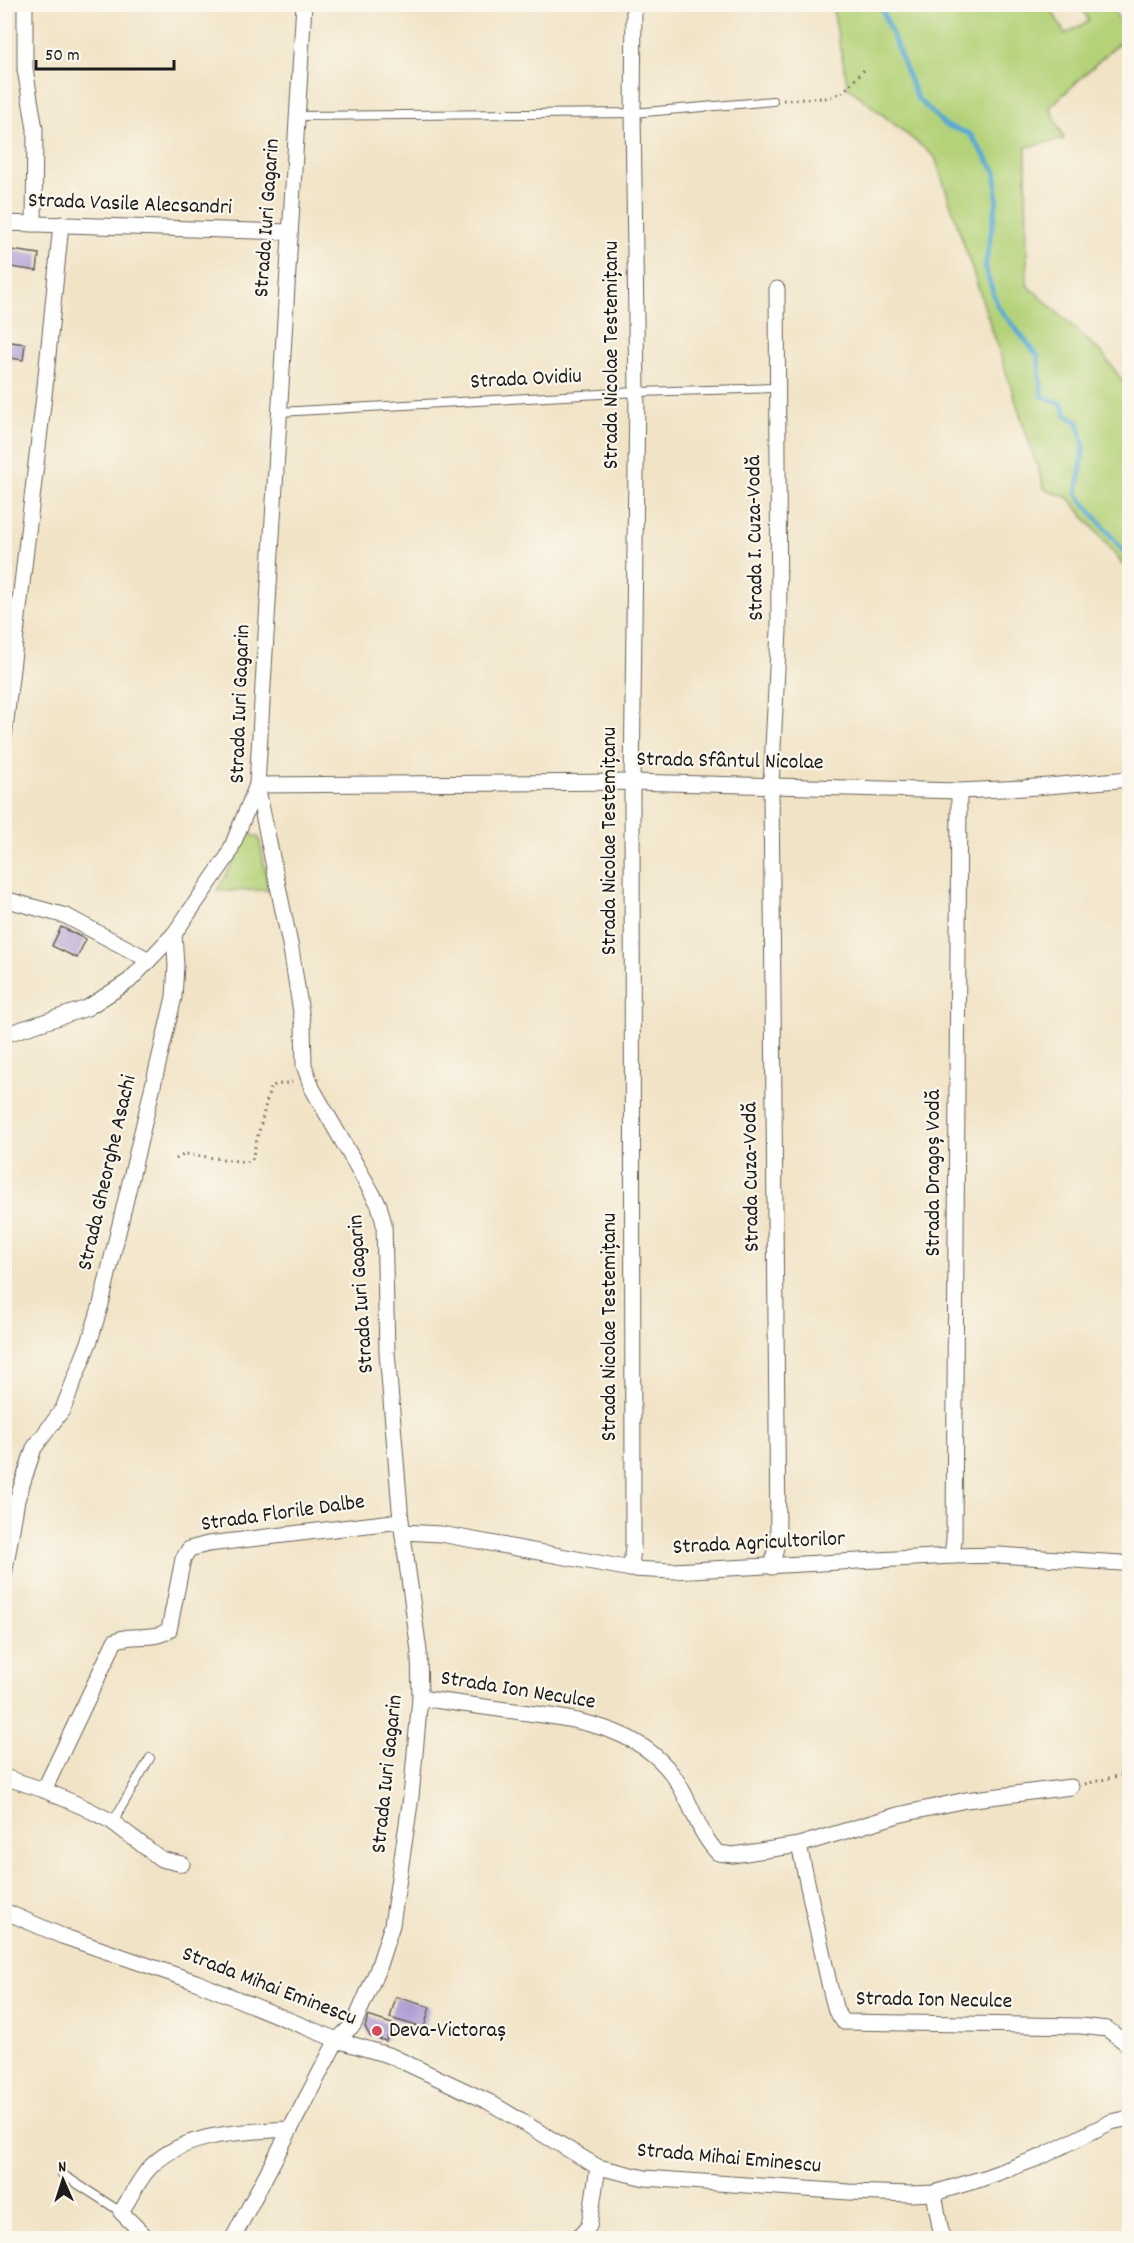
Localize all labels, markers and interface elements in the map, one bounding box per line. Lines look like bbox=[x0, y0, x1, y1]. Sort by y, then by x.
scale bar bbox=[36, 33, 174, 71]
text: 50 m bbox=[45, 44, 80, 69]
street label: Strada Iuri Gagarin bbox=[247, 137, 289, 299]
street label: Strada Vasile Alecsandri bbox=[27, 186, 233, 224]
street label: Strada Nicolae Testemițanu bbox=[597, 241, 628, 469]
street label: Strada Ovidiu bbox=[469, 362, 583, 398]
street label: Strada I. Cuza-Vodă bbox=[739, 455, 773, 621]
street label: Strada Iuri Gagarin bbox=[223, 624, 259, 784]
street label: Strada Nicolae Testemițanu bbox=[595, 727, 626, 955]
street label: Strada Sfântul Nicolae bbox=[636, 745, 824, 779]
street label: Strada Gheorghe Asachi bbox=[70, 1072, 146, 1274]
street label: Strada Dragoș Vodă bbox=[919, 1089, 950, 1257]
street label: Strada Cuza-Vodă bbox=[735, 1102, 769, 1252]
street label: Strada Iuri Gagarin bbox=[341, 1213, 383, 1375]
street label: Strada Nicolae Testemițanu bbox=[595, 1213, 626, 1441]
street label: Strada Florile Dalbe bbox=[199, 1487, 367, 1541]
street label: Strada Agricultorilor bbox=[672, 1524, 847, 1564]
street label: Strada Ion Neculce bbox=[438, 1663, 598, 1719]
street label: Strada Iuri Gagarin bbox=[364, 1693, 412, 1855]
street label: Strada Mihai Eminescu bbox=[177, 1939, 361, 2035]
street label: Strada Ion Neculce bbox=[856, 1984, 1012, 2018]
place label: Deva-Victoraș bbox=[389, 2016, 506, 2047]
marker: Deva-Victoraș bbox=[370, 2024, 384, 2038]
street label: Strada Mihai Eminescu bbox=[636, 2136, 822, 2182]
north arrow bbox=[33, 2150, 93, 2210]
text: N bbox=[58, 2156, 67, 2179]

